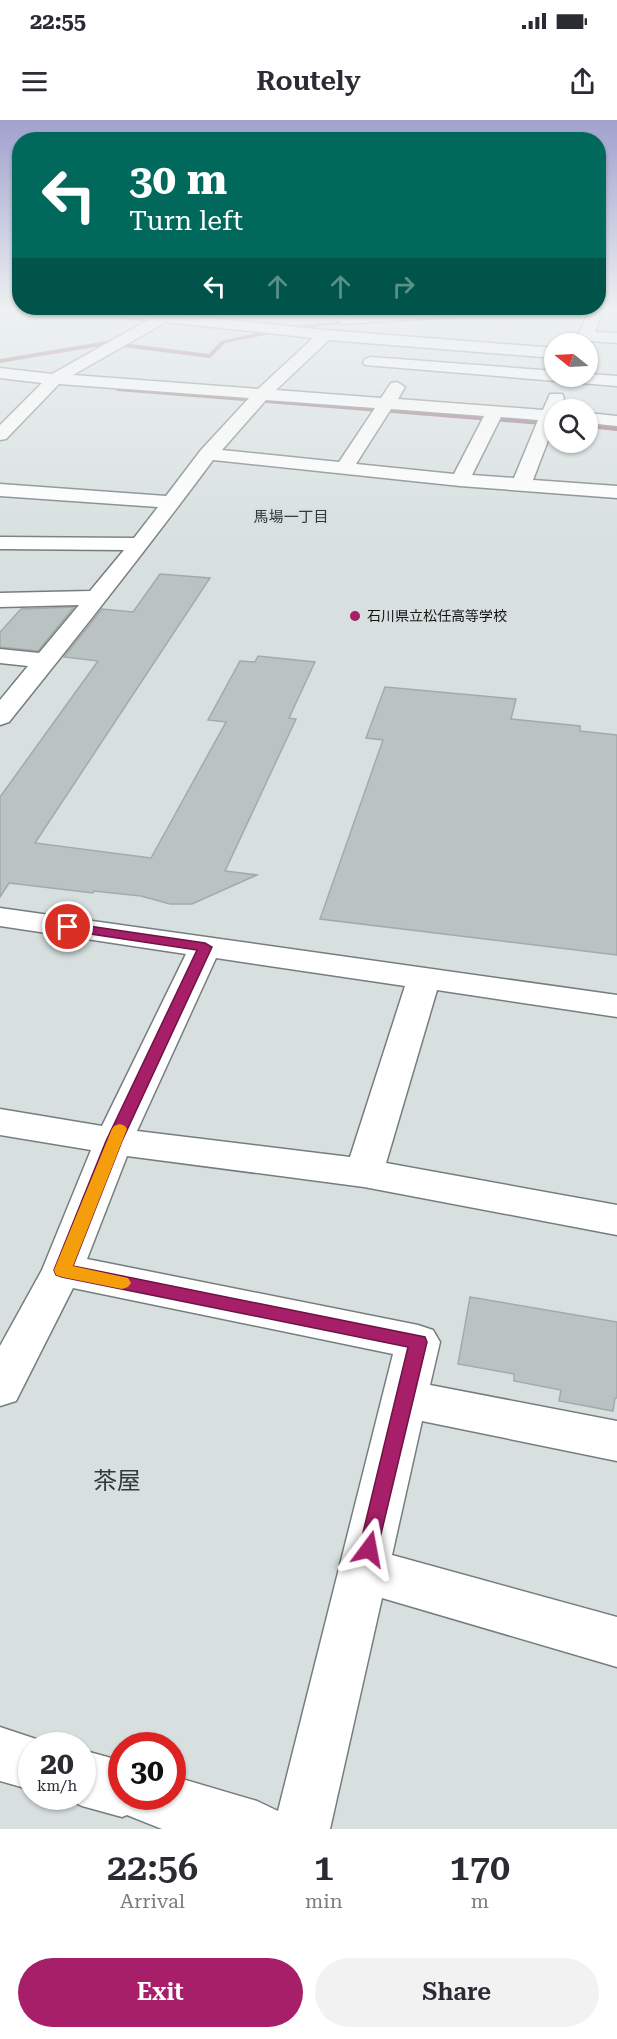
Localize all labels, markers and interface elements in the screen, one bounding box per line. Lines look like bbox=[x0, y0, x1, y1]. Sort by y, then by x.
text: 22:55 bbox=[30, 9, 86, 34]
icon: menu bbox=[18, 65, 51, 98]
text: Routely bbox=[256, 65, 361, 97]
icon: share bbox=[566, 65, 599, 98]
text: 30 m bbox=[129, 155, 227, 204]
icon: left bbox=[30, 156, 108, 234]
text: Turn left bbox=[129, 205, 243, 237]
icon: left bbox=[198, 270, 231, 303]
icon: ahead bbox=[261, 270, 294, 303]
icon: ahead bbox=[324, 270, 357, 303]
icon: right bbox=[387, 270, 420, 303]
north arrow bbox=[544, 333, 598, 387]
map controls bbox=[544, 333, 598, 453]
button: search bbox=[544, 399, 598, 453]
district label: 馬場一丁目 bbox=[253, 508, 329, 526]
place label: 石川県立松任高等学校 bbox=[367, 608, 507, 624]
marker: 石川県立松任高等学校 bbox=[348, 609, 362, 623]
pin bbox=[42, 901, 93, 952]
icon: arrive bbox=[51, 910, 84, 943]
district label: 茶屋 bbox=[93, 1467, 141, 1495]
position arrow bbox=[337, 1517, 401, 1581]
speed limit sign: 30 bbox=[108, 1732, 186, 1810]
text: 20 bbox=[40, 1746, 74, 1781]
text: km/h bbox=[37, 1777, 77, 1795]
text: 22:56 bbox=[107, 1847, 198, 1889]
text: 1 bbox=[314, 1847, 334, 1889]
text: 170 bbox=[450, 1847, 510, 1889]
text: Arrival bbox=[120, 1889, 185, 1913]
text: min bbox=[305, 1889, 343, 1913]
text: m bbox=[471, 1889, 489, 1913]
button: Exit bbox=[18, 1958, 303, 2027]
button: Share bbox=[315, 1958, 599, 2027]

